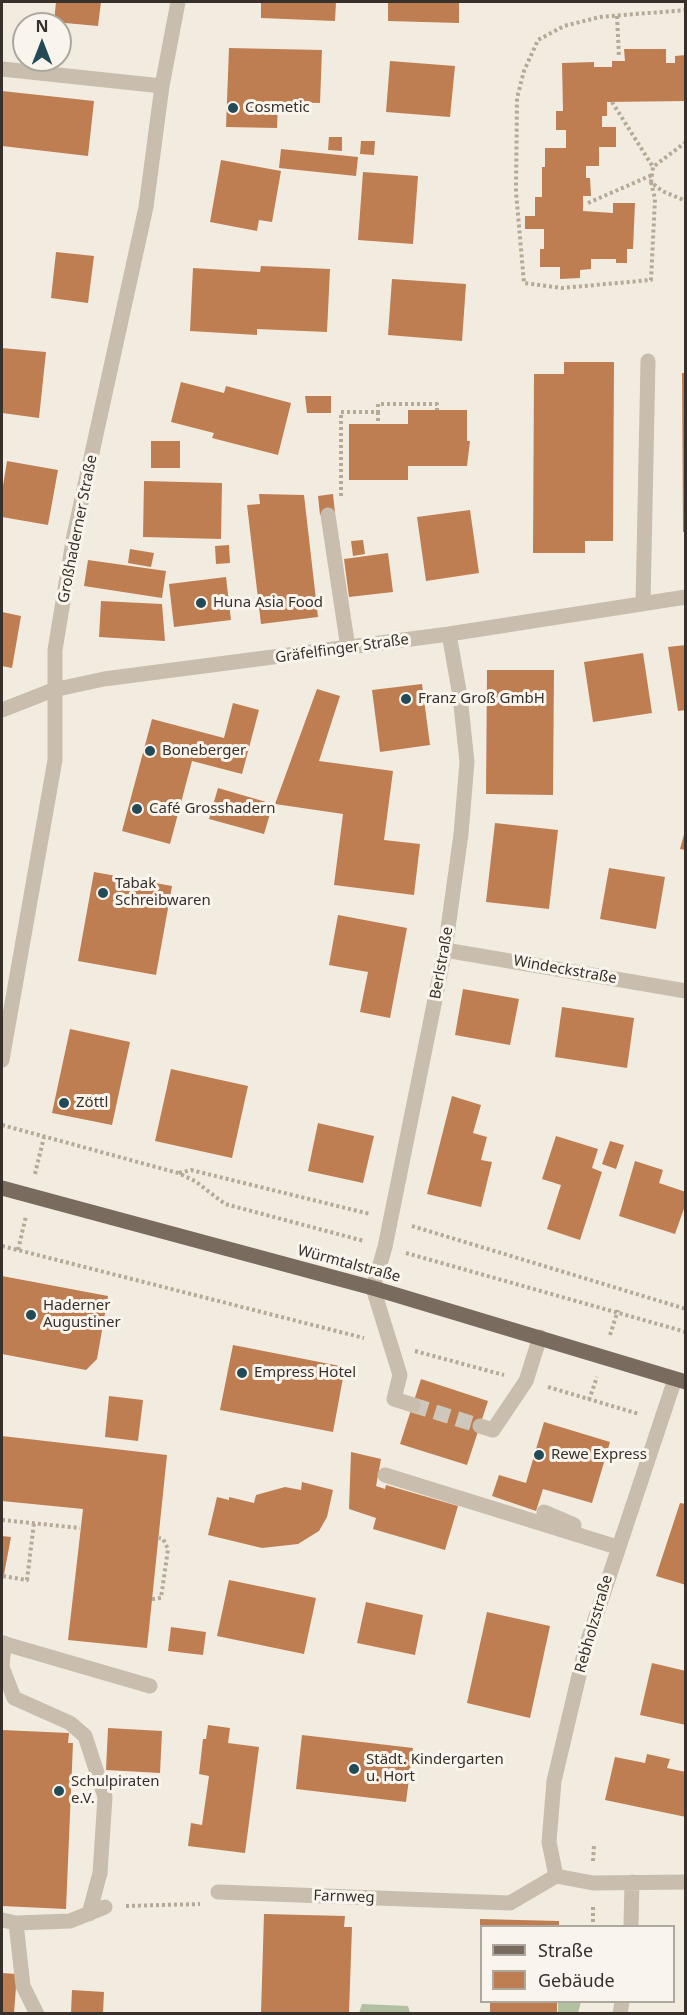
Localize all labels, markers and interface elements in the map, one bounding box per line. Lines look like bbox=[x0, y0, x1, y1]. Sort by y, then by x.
north arrow bbox=[12, 12, 72, 72]
text: N bbox=[35, 15, 49, 37]
place label: Cosmetic bbox=[245, 99, 310, 117]
marker: Cosmetic bbox=[226, 101, 240, 115]
street label: Großhaderner Straße bbox=[55, 453, 101, 605]
place label: Huna Asia Food bbox=[213, 594, 323, 612]
marker: Huna Asia Food bbox=[194, 596, 208, 610]
street label: Gräfelfinger Straße bbox=[274, 631, 410, 667]
place label: Franz Groß GmbH bbox=[418, 690, 545, 708]
marker: Franz Groß GmbH bbox=[399, 692, 413, 706]
place label: Boneberger bbox=[162, 742, 246, 760]
marker: Boneberger bbox=[143, 744, 157, 758]
place label: Café Grosshadern bbox=[149, 800, 276, 818]
marker: Café Grosshadern bbox=[130, 802, 144, 816]
place label: Tabak Schreibwaren bbox=[115, 875, 211, 910]
marker: Tabak Schreibwaren bbox=[96, 886, 110, 900]
street label: Berlstraße bbox=[427, 925, 457, 1001]
street label: Windeckstraße bbox=[512, 952, 618, 988]
place label: Zöttl bbox=[76, 1094, 108, 1112]
marker: Zöttl bbox=[57, 1096, 71, 1110]
street label: Würmtalstraße bbox=[296, 1242, 402, 1286]
place label: Haderner Augustiner bbox=[43, 1297, 121, 1332]
marker: Haderner Augustiner bbox=[24, 1308, 38, 1322]
place label: Empress Hotel bbox=[254, 1364, 356, 1382]
marker: Empress Hotel bbox=[235, 1366, 249, 1380]
place label: Rewe Express bbox=[551, 1446, 647, 1464]
marker: Rewe Express bbox=[532, 1448, 546, 1462]
street label: Rebholzstraße bbox=[571, 1573, 617, 1675]
place label: Städt. Kindergarten u. Hort bbox=[366, 1751, 504, 1786]
marker: Städt. Kindergarten u. Hort bbox=[347, 1762, 361, 1776]
place label: Schulpiraten e.V. bbox=[71, 1773, 159, 1808]
marker: Schulpiraten e.V. bbox=[52, 1784, 66, 1798]
street label: Farnweg bbox=[313, 1887, 375, 1907]
legend bbox=[480, 1925, 675, 2003]
text: Straße bbox=[538, 1938, 593, 1962]
text: Gebäude bbox=[538, 1968, 615, 1992]

